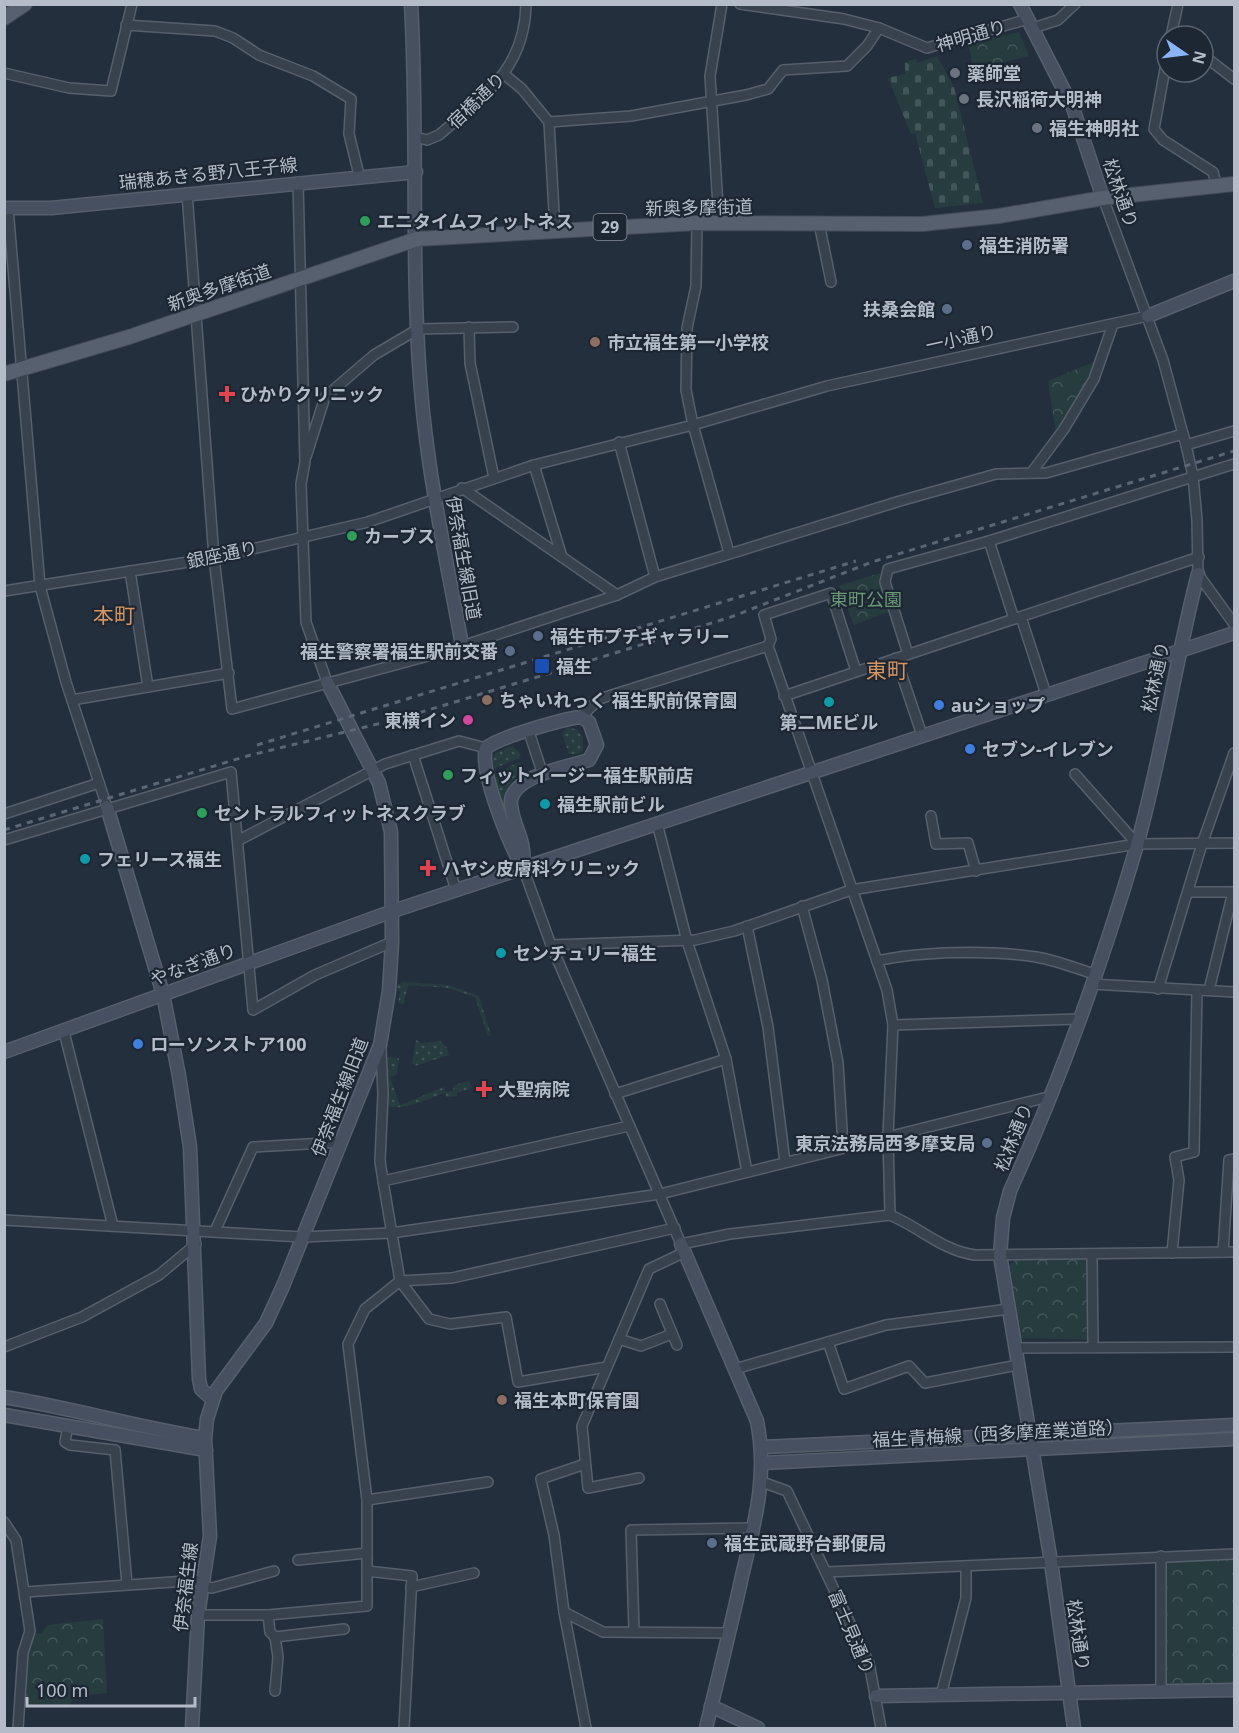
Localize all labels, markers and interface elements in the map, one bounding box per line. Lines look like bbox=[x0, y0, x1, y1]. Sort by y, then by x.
street label: 神明通り bbox=[933, 14, 1009, 56]
north arrow bbox=[1155, 24, 1215, 84]
text: N bbox=[1187, 49, 1212, 67]
place label: 薬師堂 bbox=[967, 61, 1021, 85]
street label: 宿橋通り bbox=[442, 66, 510, 134]
marker: 薬師堂 bbox=[948, 66, 962, 80]
place label: 長沢稲荷大明神 bbox=[976, 87, 1102, 111]
marker: 長沢稲荷大明神 bbox=[957, 92, 971, 106]
place label: 福生神明社 bbox=[1049, 116, 1139, 140]
marker: 福生神明社 bbox=[1030, 121, 1044, 135]
street label: 瑞穂あきる野八王子線 bbox=[117, 152, 299, 194]
street label: 松林通り bbox=[1098, 155, 1144, 231]
street label: 新奥多摩街道 bbox=[645, 194, 753, 220]
place label: エニタイムフィットネス bbox=[377, 209, 573, 233]
marker: エニタイムフィットネス bbox=[358, 214, 372, 228]
road number: 29 bbox=[594, 214, 626, 240]
place label: 福生消防署 bbox=[979, 233, 1069, 257]
marker: 福生消防署 bbox=[960, 238, 974, 252]
street label: 新奥多摩街道 bbox=[164, 258, 274, 316]
place label: 扶桑会館 bbox=[863, 297, 935, 321]
marker: 扶桑会館 bbox=[940, 302, 954, 316]
street label: 一小通り bbox=[923, 319, 999, 357]
place label: 市立福生第一小学校 bbox=[607, 330, 769, 354]
marker: 市立福生第一小学校 bbox=[588, 335, 602, 349]
place label: ひかりクリニック bbox=[240, 382, 384, 406]
marker: ひかりクリニック bbox=[218, 385, 236, 403]
street label: 伊奈福生線旧道 bbox=[441, 494, 487, 622]
place label: カーブス bbox=[364, 524, 435, 548]
marker: カーブス bbox=[345, 529, 359, 543]
street label: 銀座通り bbox=[184, 535, 260, 573]
park label: 東町公園 bbox=[830, 587, 902, 611]
district label: 本町 bbox=[93, 601, 135, 629]
place label: 福生市プチギャラリー bbox=[550, 624, 730, 648]
marker: 福生市プチギャラリー bbox=[531, 629, 545, 643]
place label: 福生警察署福生駅前交番 bbox=[300, 639, 498, 663]
street label: 松林通り bbox=[1136, 639, 1174, 715]
marker: 福生警察署福生駅前交番 bbox=[503, 644, 517, 658]
place label: 福生 bbox=[556, 654, 592, 678]
district label: 東町 bbox=[866, 656, 908, 684]
marker: 福生 bbox=[533, 657, 551, 675]
place label: ちゃいれっく 福生駅前保育園 bbox=[499, 688, 738, 712]
marker: ちゃいれっく 福生駅前保育園 bbox=[480, 693, 494, 707]
place label: auショップ bbox=[951, 693, 1045, 717]
marker: 第二MEビル bbox=[822, 695, 836, 709]
marker: auショップ bbox=[932, 698, 946, 712]
place label: 東横イン bbox=[384, 708, 456, 732]
place label: 第二MEビル bbox=[779, 710, 879, 734]
marker: 東横イン bbox=[461, 713, 475, 727]
place label: セブン-イレブン bbox=[982, 737, 1114, 761]
marker: セブン-イレブン bbox=[963, 742, 977, 756]
place label: フィットイージー福生駅前店 bbox=[460, 763, 693, 787]
marker: フィットイージー福生駅前店 bbox=[441, 768, 455, 782]
place label: 福生駅前ビル bbox=[557, 792, 665, 816]
marker: 福生駅前ビル bbox=[538, 797, 552, 811]
place label: セントラルフィットネスクラブ bbox=[214, 801, 466, 825]
marker: セントラルフィットネスクラブ bbox=[195, 806, 209, 820]
place label: フェリース福生 bbox=[97, 847, 222, 871]
marker: フェリース福生 bbox=[78, 852, 92, 866]
place label: ハヤシ皮膚科クリニック bbox=[442, 856, 640, 880]
marker: ハヤシ皮膚科クリニック bbox=[419, 859, 437, 877]
street label: やなぎ通り bbox=[147, 937, 239, 991]
place label: センチュリー福生 bbox=[513, 941, 657, 965]
marker: センチュリー福生 bbox=[494, 946, 508, 960]
place label: ローソンストア100 bbox=[150, 1032, 307, 1056]
street label: 伊奈福生線旧道 bbox=[305, 1034, 373, 1160]
marker: ローソンストア100 bbox=[131, 1037, 145, 1051]
place label: 大聖病院 bbox=[498, 1077, 570, 1101]
marker: 大聖病院 bbox=[475, 1080, 493, 1098]
street label: 松林通り bbox=[988, 1099, 1038, 1175]
place label: 東京法務局西多摩支局 bbox=[795, 1131, 975, 1155]
marker: 東京法務局西多摩支局 bbox=[980, 1136, 994, 1150]
place label: 福生本町保育園 bbox=[514, 1388, 640, 1412]
marker: 福生本町保育園 bbox=[495, 1393, 509, 1407]
street label: 福生青梅線（西多摩産業道路） bbox=[872, 1414, 1124, 1452]
place label: 福生武蔵野台郵便局 bbox=[724, 1531, 886, 1555]
marker: 福生武蔵野台郵便局 bbox=[705, 1536, 719, 1550]
street label: 伊奈福生線 bbox=[168, 1541, 202, 1633]
street label: 富士見通り bbox=[823, 1586, 881, 1678]
street label: 松林通り bbox=[1062, 1598, 1096, 1672]
scale bar bbox=[27, 1670, 195, 1708]
text: 100 m bbox=[36, 1678, 88, 1702]

